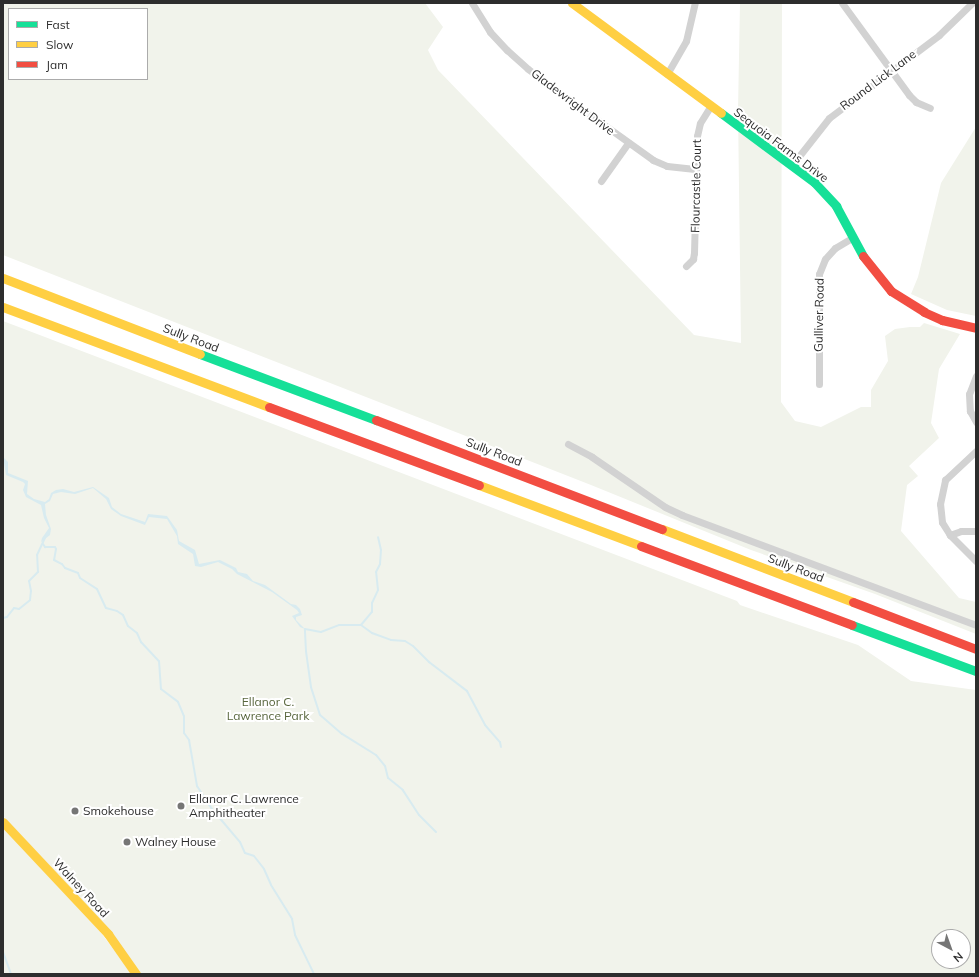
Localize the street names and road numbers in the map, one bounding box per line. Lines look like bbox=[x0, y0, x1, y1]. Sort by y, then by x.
street label: Round Lick Lane bbox=[837, 47, 919, 113]
street label: Gladewright Drive bbox=[528, 66, 618, 138]
street label: Sequoia Farms Drive bbox=[731, 105, 831, 185]
street label: Flourcastle Court bbox=[688, 139, 704, 233]
street label: Gulliver Road bbox=[811, 278, 827, 352]
street label: Sully Road bbox=[161, 321, 221, 355]
street label: Sully Road bbox=[464, 435, 524, 469]
street label: Sully Road bbox=[766, 551, 826, 585]
street label: Walney Road bbox=[50, 856, 112, 920]

